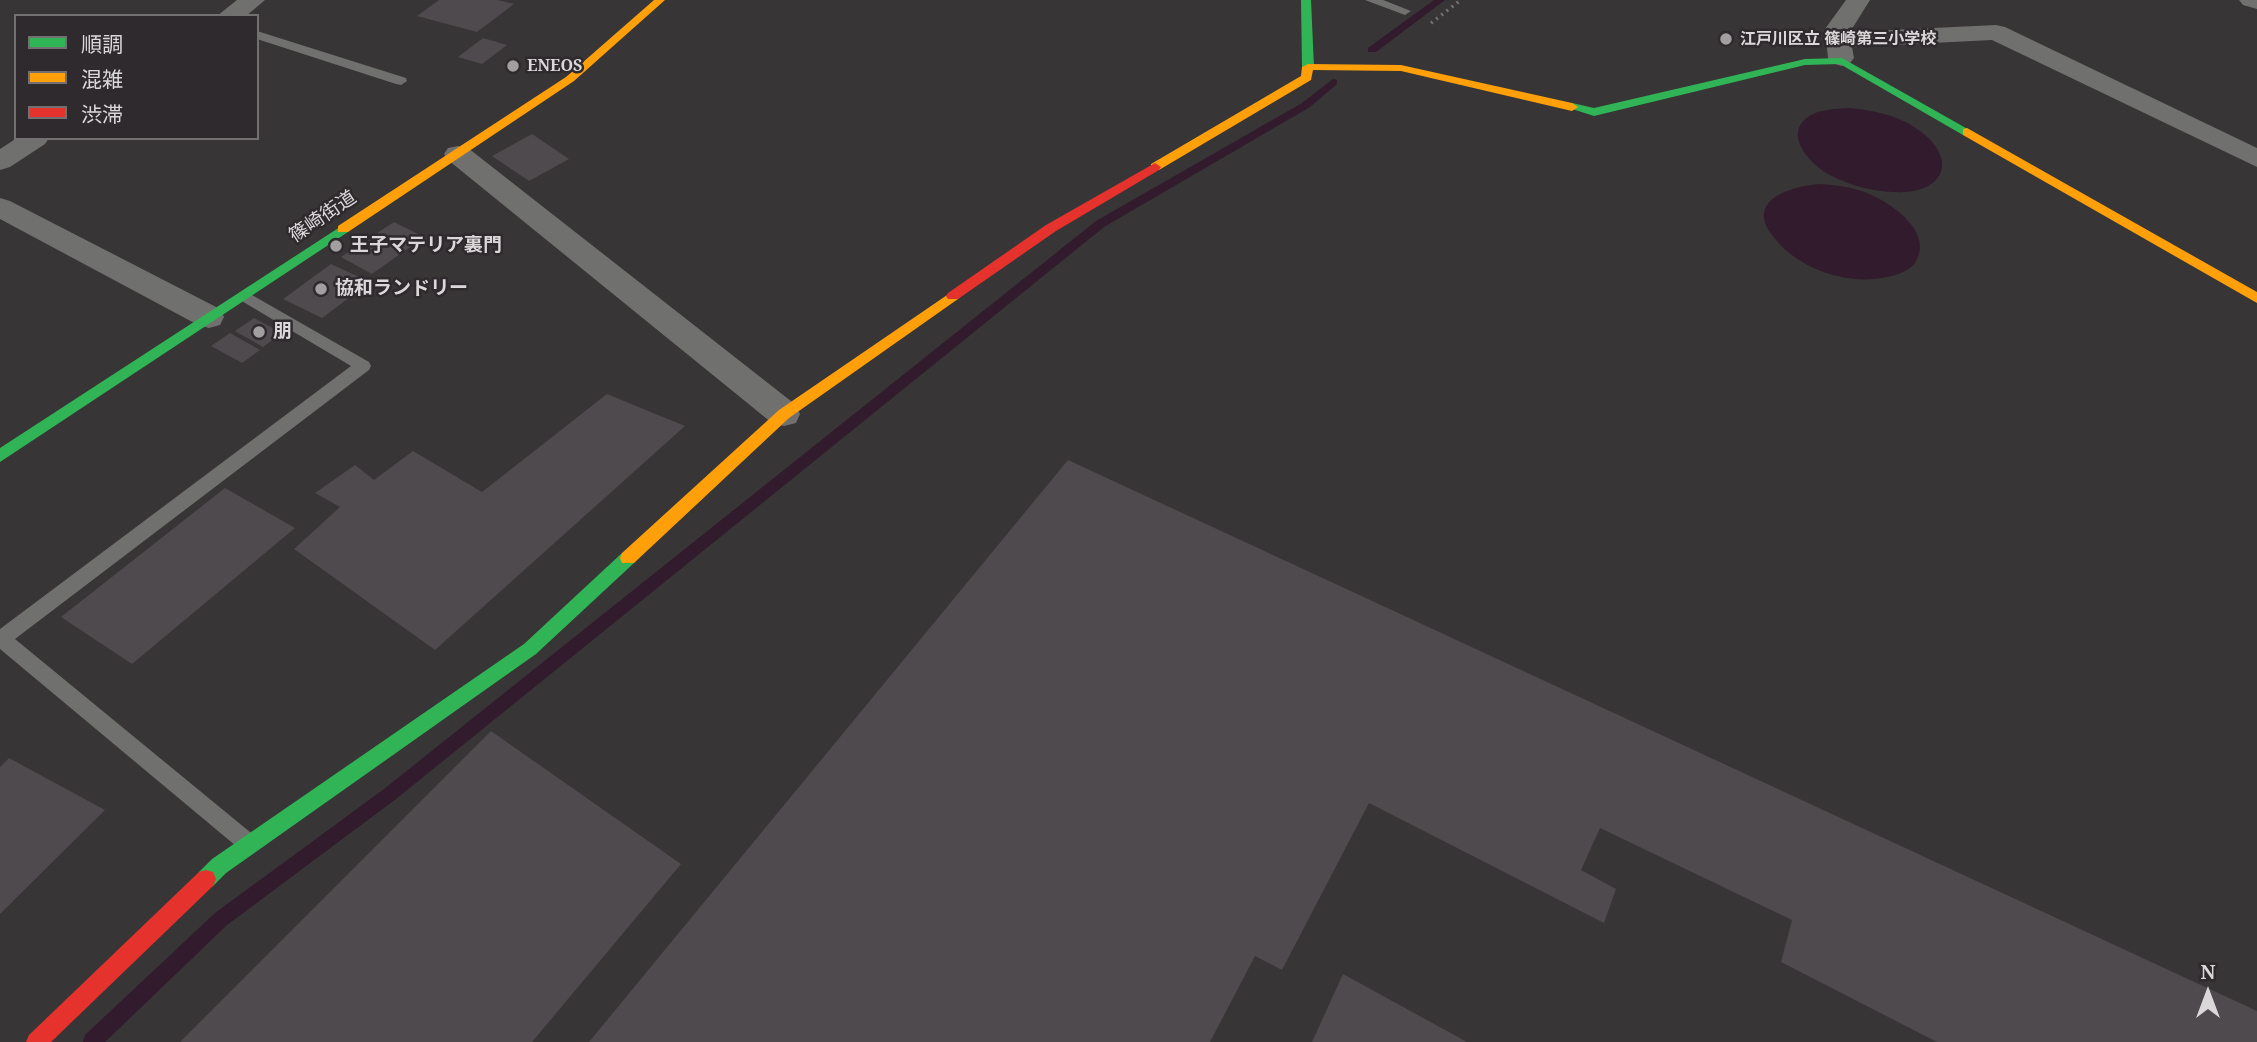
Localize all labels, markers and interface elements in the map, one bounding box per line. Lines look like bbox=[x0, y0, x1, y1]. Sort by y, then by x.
legend bbox=[14, 14, 259, 140]
place label: 江戸川区立 篠崎第三小学校 bbox=[1740, 29, 1936, 49]
text: 順調 bbox=[81, 30, 123, 58]
marker: 江戸川区立 篠崎第三小学校 bbox=[1718, 31, 1734, 47]
place label: ENEOS bbox=[527, 56, 582, 76]
marker: ENEOS bbox=[505, 58, 521, 74]
text: 混雑 bbox=[81, 65, 123, 93]
text: 渋滞 bbox=[81, 100, 123, 128]
street label: 篠崎街道 bbox=[285, 186, 361, 248]
place label: 王子マテリア裏門 bbox=[350, 235, 502, 257]
marker: 王子マテリア裏門 bbox=[328, 238, 344, 254]
place label: 協和ランドリー bbox=[335, 278, 468, 300]
marker: 協和ランドリー bbox=[313, 281, 329, 297]
place label: 朋 bbox=[273, 321, 292, 343]
marker: 朋 bbox=[251, 324, 267, 340]
north arrow bbox=[2173, 958, 2243, 1028]
text: N bbox=[2201, 959, 2215, 985]

